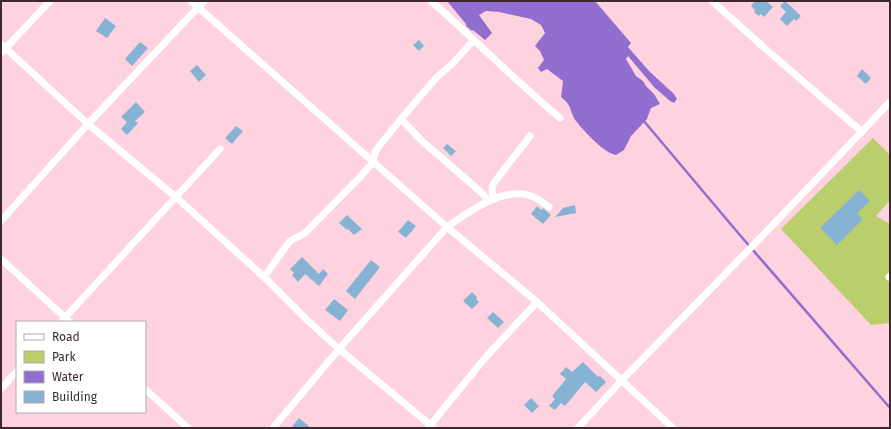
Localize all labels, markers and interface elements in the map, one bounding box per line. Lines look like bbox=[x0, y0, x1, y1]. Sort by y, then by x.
legend bbox=[16, 321, 146, 413]
text: Road bbox=[52, 330, 80, 344]
text: Park bbox=[52, 350, 76, 364]
text: Water bbox=[52, 370, 84, 384]
text: Building bbox=[52, 390, 98, 404]

